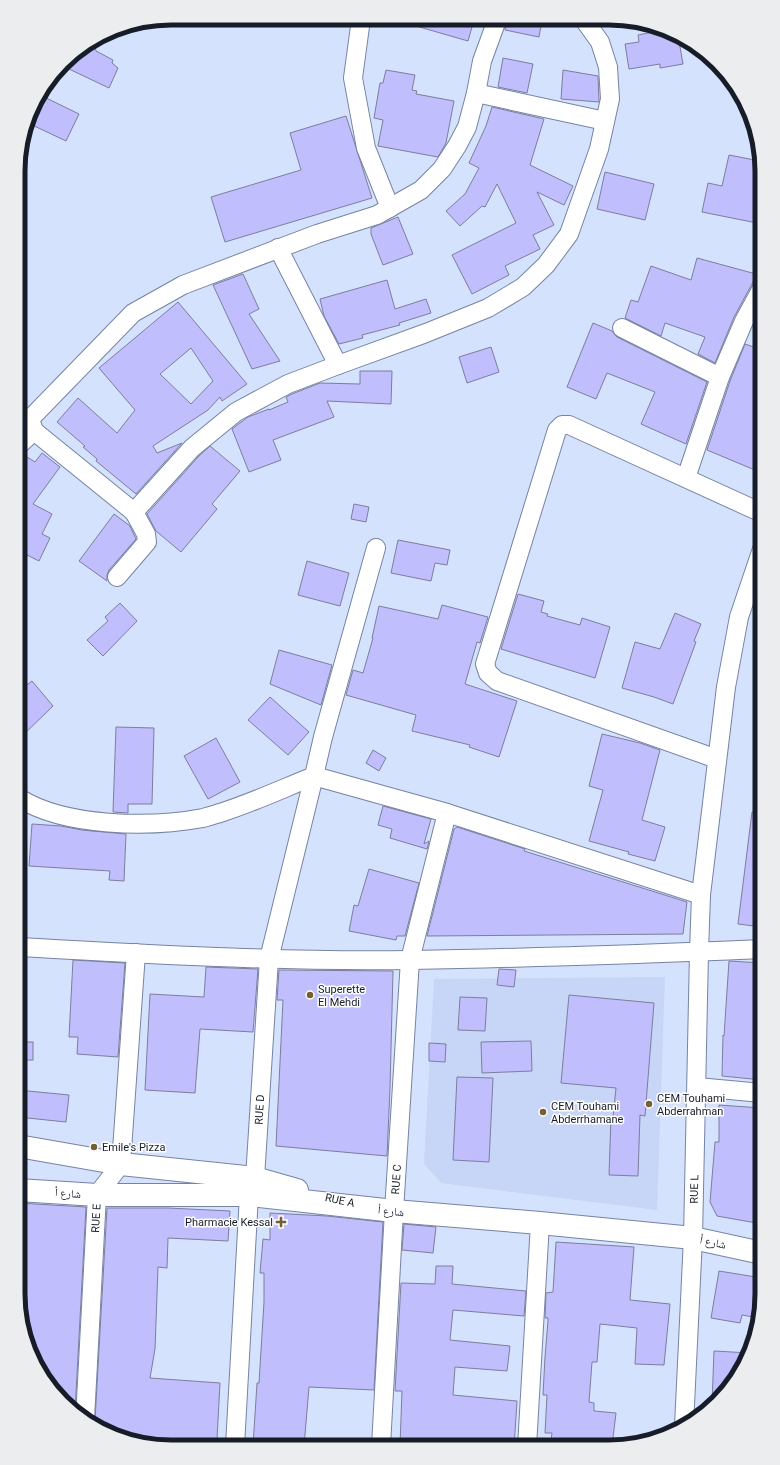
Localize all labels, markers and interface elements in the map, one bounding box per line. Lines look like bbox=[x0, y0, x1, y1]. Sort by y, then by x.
place label: Superette El Mehdi bbox=[318, 983, 365, 1009]
marker: Superette El Mehdi bbox=[305, 990, 315, 1000]
place label: CEM Touhami Abderrahman bbox=[657, 1092, 725, 1118]
street label: RUE D bbox=[252, 1094, 267, 1125]
marker: CEM Touhami Abderrahman bbox=[644, 1099, 654, 1109]
place label: CEM Touhami Abderrhamane bbox=[551, 1100, 624, 1126]
marker: CEM Touhami Abderrhamane bbox=[538, 1107, 548, 1117]
place label: Emile's Pizza bbox=[102, 1141, 165, 1154]
marker: Emile's Pizza bbox=[89, 1142, 99, 1152]
street label: RUE C bbox=[389, 1164, 404, 1195]
street label: RUE L bbox=[688, 1175, 701, 1204]
street label: شارع أ bbox=[54, 1185, 82, 1201]
street label: RUE A bbox=[324, 1191, 357, 1210]
street label: RUE E bbox=[89, 1203, 104, 1233]
street label: شارع أ bbox=[377, 1203, 405, 1219]
place label: Pharmacie Kessal bbox=[185, 1216, 273, 1229]
marker: Pharmacie Kessal bbox=[276, 1217, 286, 1227]
street label: شارع أ bbox=[698, 1232, 727, 1252]

